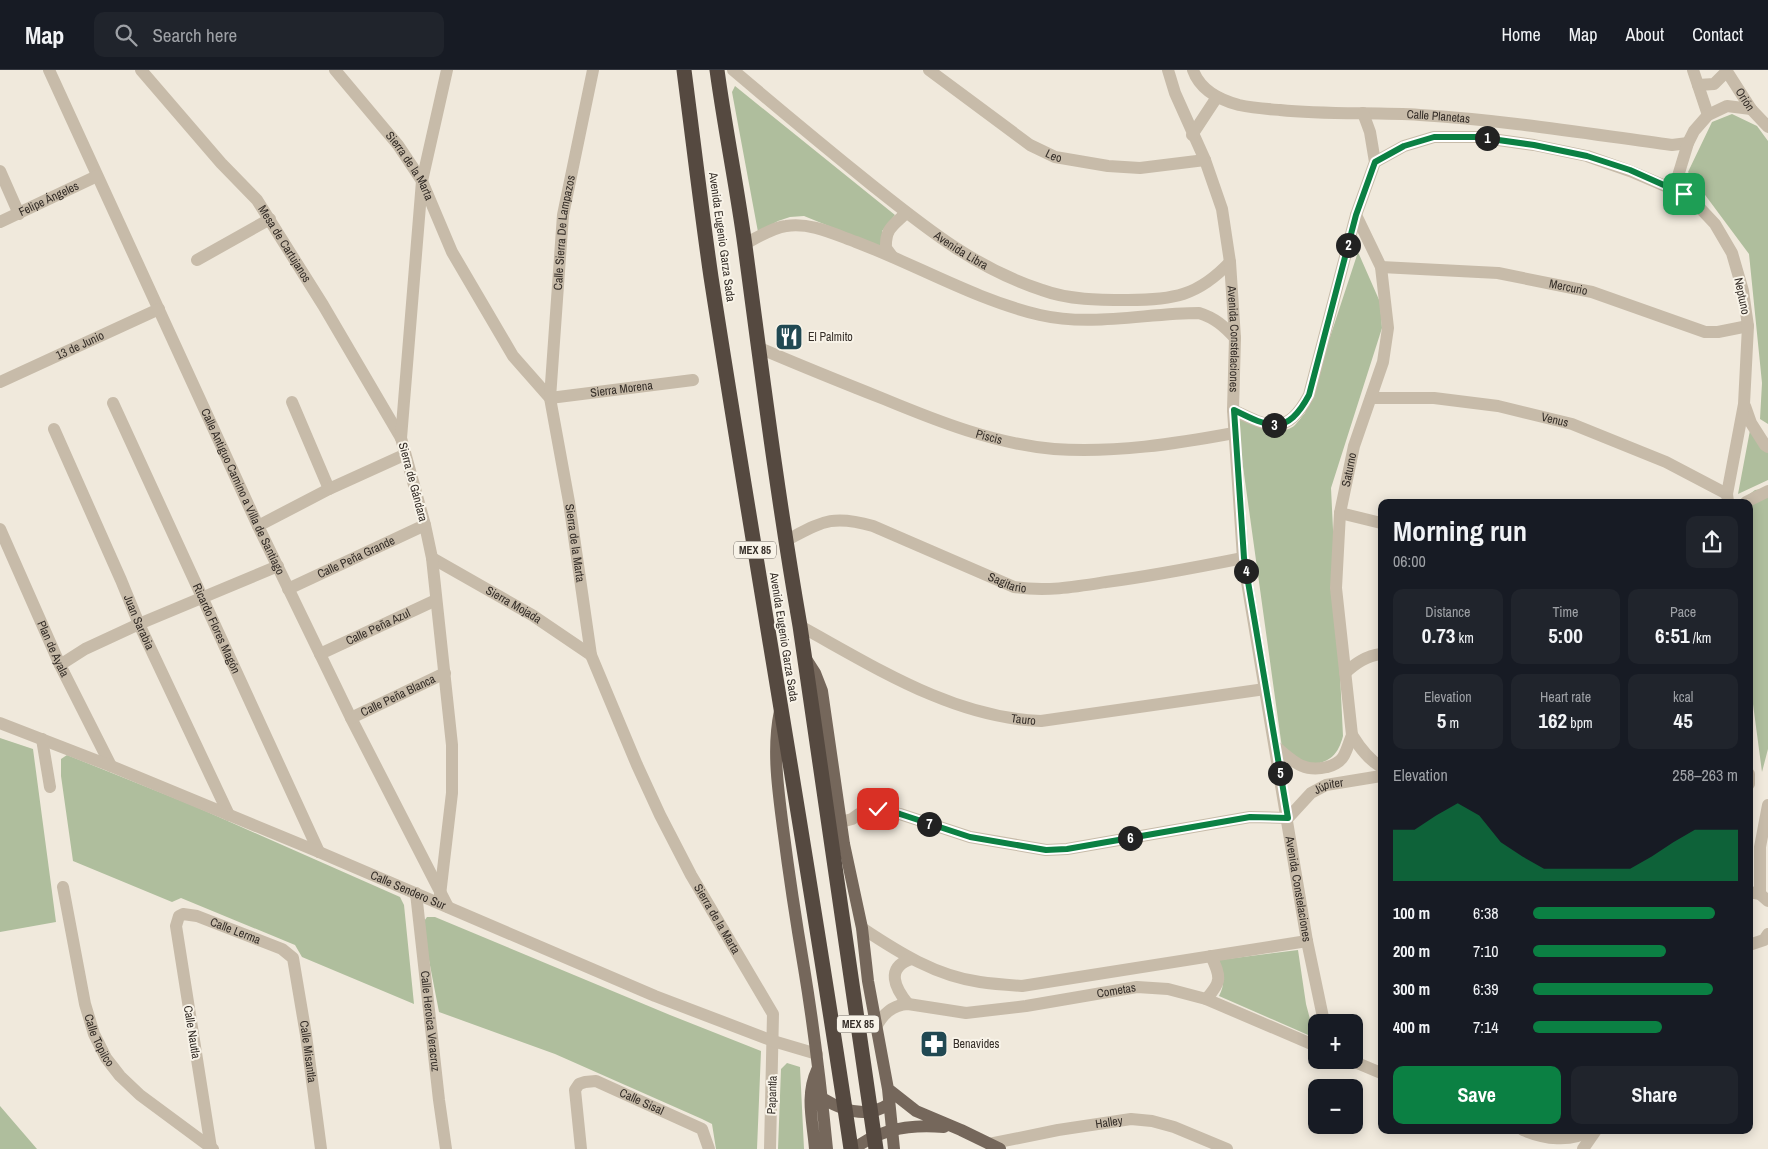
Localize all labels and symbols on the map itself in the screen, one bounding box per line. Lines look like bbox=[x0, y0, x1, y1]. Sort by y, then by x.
street label: Orión bbox=[1732, 85, 1758, 114]
street label: Calle Planetas bbox=[1406, 106, 1471, 127]
pin: 1 bbox=[1474, 126, 1500, 150]
street label: Sierra de la Marta bbox=[382, 128, 437, 203]
street label: Leo bbox=[1043, 146, 1063, 166]
street label: Avenida Eugenio Garza Sada bbox=[705, 170, 739, 303]
pin bbox=[1663, 173, 1705, 215]
street label: Calle Sierra De Lampazos bbox=[550, 174, 579, 291]
street label: Felipe Ángeles bbox=[16, 178, 82, 220]
street label: Mesa de Cartujanos bbox=[254, 202, 315, 285]
street label: Avenida Libra bbox=[930, 227, 991, 274]
pin: 2 bbox=[1336, 232, 1360, 258]
street label: Mercurio bbox=[1548, 276, 1589, 299]
street label: Neptuno bbox=[1730, 276, 1754, 316]
street label: Avenida Constelaciones bbox=[1224, 284, 1243, 393]
restaurant icon: El Palmito bbox=[774, 322, 804, 352]
street label: 13 de Junio bbox=[53, 327, 107, 363]
place label: El Palmito bbox=[808, 329, 853, 345]
street label: Sierra Morena bbox=[589, 377, 654, 401]
street label: Calle Antiguo Camino a Villa de Santiago bbox=[197, 406, 288, 577]
street label: Venus bbox=[1540, 409, 1570, 431]
pin: 3 bbox=[1262, 412, 1286, 438]
street label: Piscis bbox=[974, 426, 1004, 448]
street label: Sierra de Gándara bbox=[395, 441, 431, 524]
street label: Saturno bbox=[1338, 451, 1360, 488]
street label: Sierra de la Marta bbox=[561, 503, 589, 584]
street label: Calle Peña Grande bbox=[315, 532, 397, 582]
road number: MEX 85 bbox=[734, 542, 776, 558]
pin: 4 bbox=[1234, 558, 1258, 584]
street label: Sagitario bbox=[986, 569, 1027, 596]
street label: Avenida Eugenio Garza Sada bbox=[766, 570, 802, 703]
street label: Ricardo Flores Magón bbox=[189, 581, 244, 676]
street label: Sierra Mojada bbox=[483, 582, 545, 627]
street label: Juan Sarabia bbox=[120, 592, 158, 653]
street label: Calle Peña Azul bbox=[343, 605, 413, 649]
street label: Plan de Ayala bbox=[33, 618, 73, 680]
street label: Calle Peña Blanca bbox=[358, 671, 438, 720]
street label: Tauro bbox=[1010, 710, 1036, 729]
pin: 5 bbox=[1268, 760, 1292, 786]
street label: Júpiter bbox=[1311, 774, 1345, 798]
pin bbox=[857, 788, 899, 830]
pin: 7 bbox=[916, 812, 942, 836]
pin: 6 bbox=[1118, 826, 1142, 850]
street label: Avenida Constelaciones bbox=[1281, 834, 1315, 943]
street label: Calle Sendero Sur bbox=[368, 867, 449, 914]
street label: Sierra de la Marta bbox=[690, 881, 744, 957]
street label: Calle Lerma bbox=[208, 914, 264, 948]
street label: Calle Heroica Veracruz bbox=[417, 970, 444, 1073]
street label: Cometas bbox=[1095, 979, 1137, 1002]
street label: Calle Nautla bbox=[180, 1004, 204, 1060]
street label: Calle Topilco bbox=[80, 1012, 118, 1070]
road number: MEX 85 bbox=[837, 1016, 879, 1032]
street label: Calle Misantla bbox=[296, 1019, 320, 1084]
pharmacy icon: Benavides bbox=[919, 1029, 949, 1059]
place label: Benavides bbox=[953, 1036, 1000, 1052]
street label: Papantla bbox=[763, 1075, 781, 1115]
street label: Calle Sisal bbox=[617, 1085, 666, 1119]
street label: Halley bbox=[1094, 1112, 1124, 1132]

